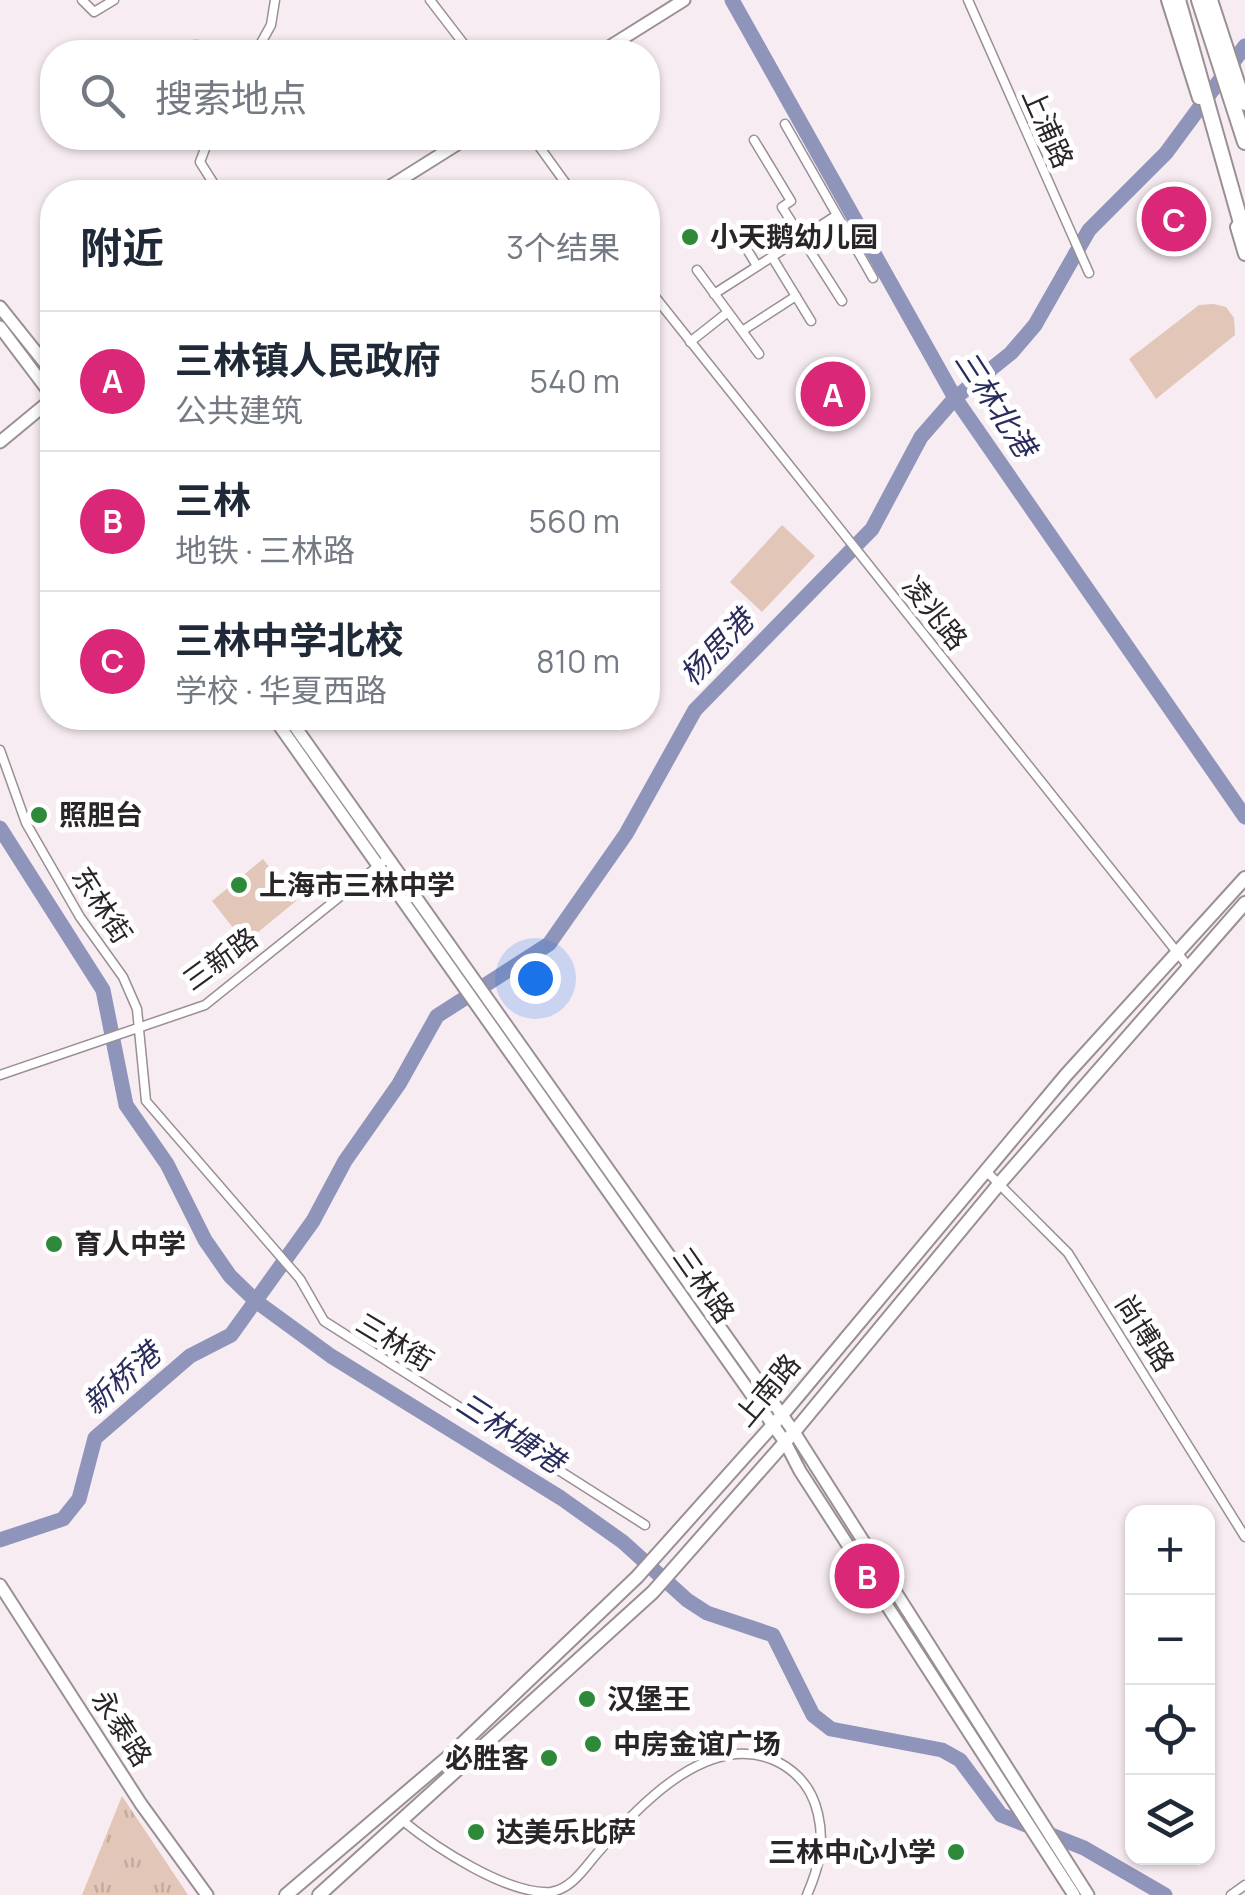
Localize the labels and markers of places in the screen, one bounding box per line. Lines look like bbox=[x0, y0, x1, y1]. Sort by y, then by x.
pin: C bbox=[1142, 182, 1206, 256]
place label: 小天鹅幼儿园 bbox=[710, 217, 878, 255]
marker: 小天鹅幼儿园 bbox=[679, 226, 701, 248]
pin: A bbox=[800, 356, 866, 432]
place label: 照胆台 bbox=[59, 795, 143, 833]
marker: 照胆台 bbox=[28, 804, 50, 826]
place label: 上海市三林中学 bbox=[259, 865, 455, 903]
marker: 上海市三林中学 bbox=[228, 874, 250, 896]
place label: 育人中学 bbox=[74, 1224, 186, 1262]
marker: 育人中学 bbox=[43, 1233, 65, 1255]
pin: B bbox=[834, 1538, 900, 1614]
place label: 汉堡王 bbox=[607, 1679, 691, 1717]
marker: 汉堡王 bbox=[576, 1688, 598, 1710]
place label: 中房金谊广场 bbox=[613, 1724, 781, 1762]
marker: 中房金谊广场 bbox=[582, 1733, 604, 1755]
place label: 必胜客 bbox=[445, 1738, 529, 1776]
marker: 必胜客 bbox=[538, 1747, 560, 1769]
place label: 达美乐比萨 bbox=[496, 1812, 636, 1850]
marker: 达美乐比萨 bbox=[465, 1821, 487, 1843]
place label: 三林中心小学 bbox=[768, 1832, 936, 1870]
marker: 三林中心小学 bbox=[945, 1841, 967, 1863]

